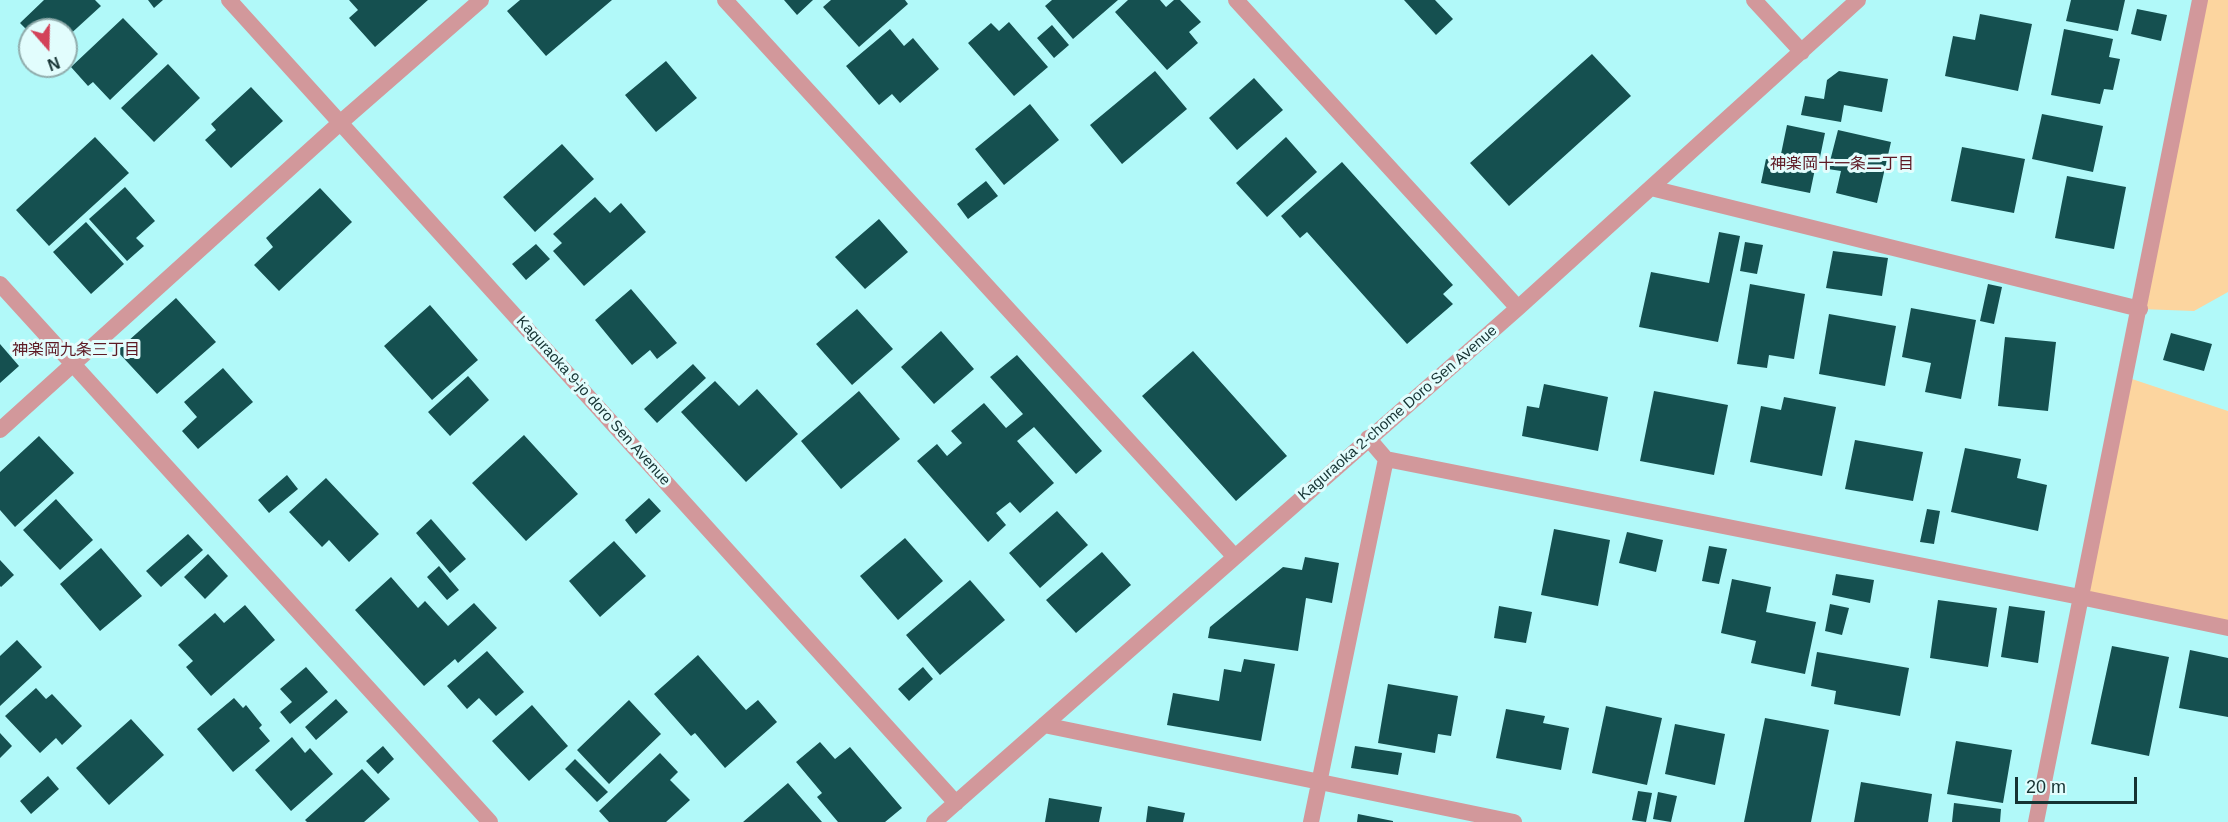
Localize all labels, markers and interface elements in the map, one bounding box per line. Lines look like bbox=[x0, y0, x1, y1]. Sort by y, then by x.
north arrow bbox=[18, 18, 78, 78]
text: N bbox=[45, 54, 62, 73]
district label: 神楽岡十一条二丁目 bbox=[1770, 155, 1914, 175]
street label: Kaguraoka 9-jo doro Sen Avenue bbox=[512, 313, 674, 489]
street label: Kaguraoka 2-chome Doro Sen Avenue bbox=[1295, 322, 1501, 504]
district label: 神楽岡九条三丁目 bbox=[12, 341, 140, 361]
scale bar bbox=[2018, 765, 2140, 803]
text: 20 m bbox=[2026, 777, 2066, 797]

